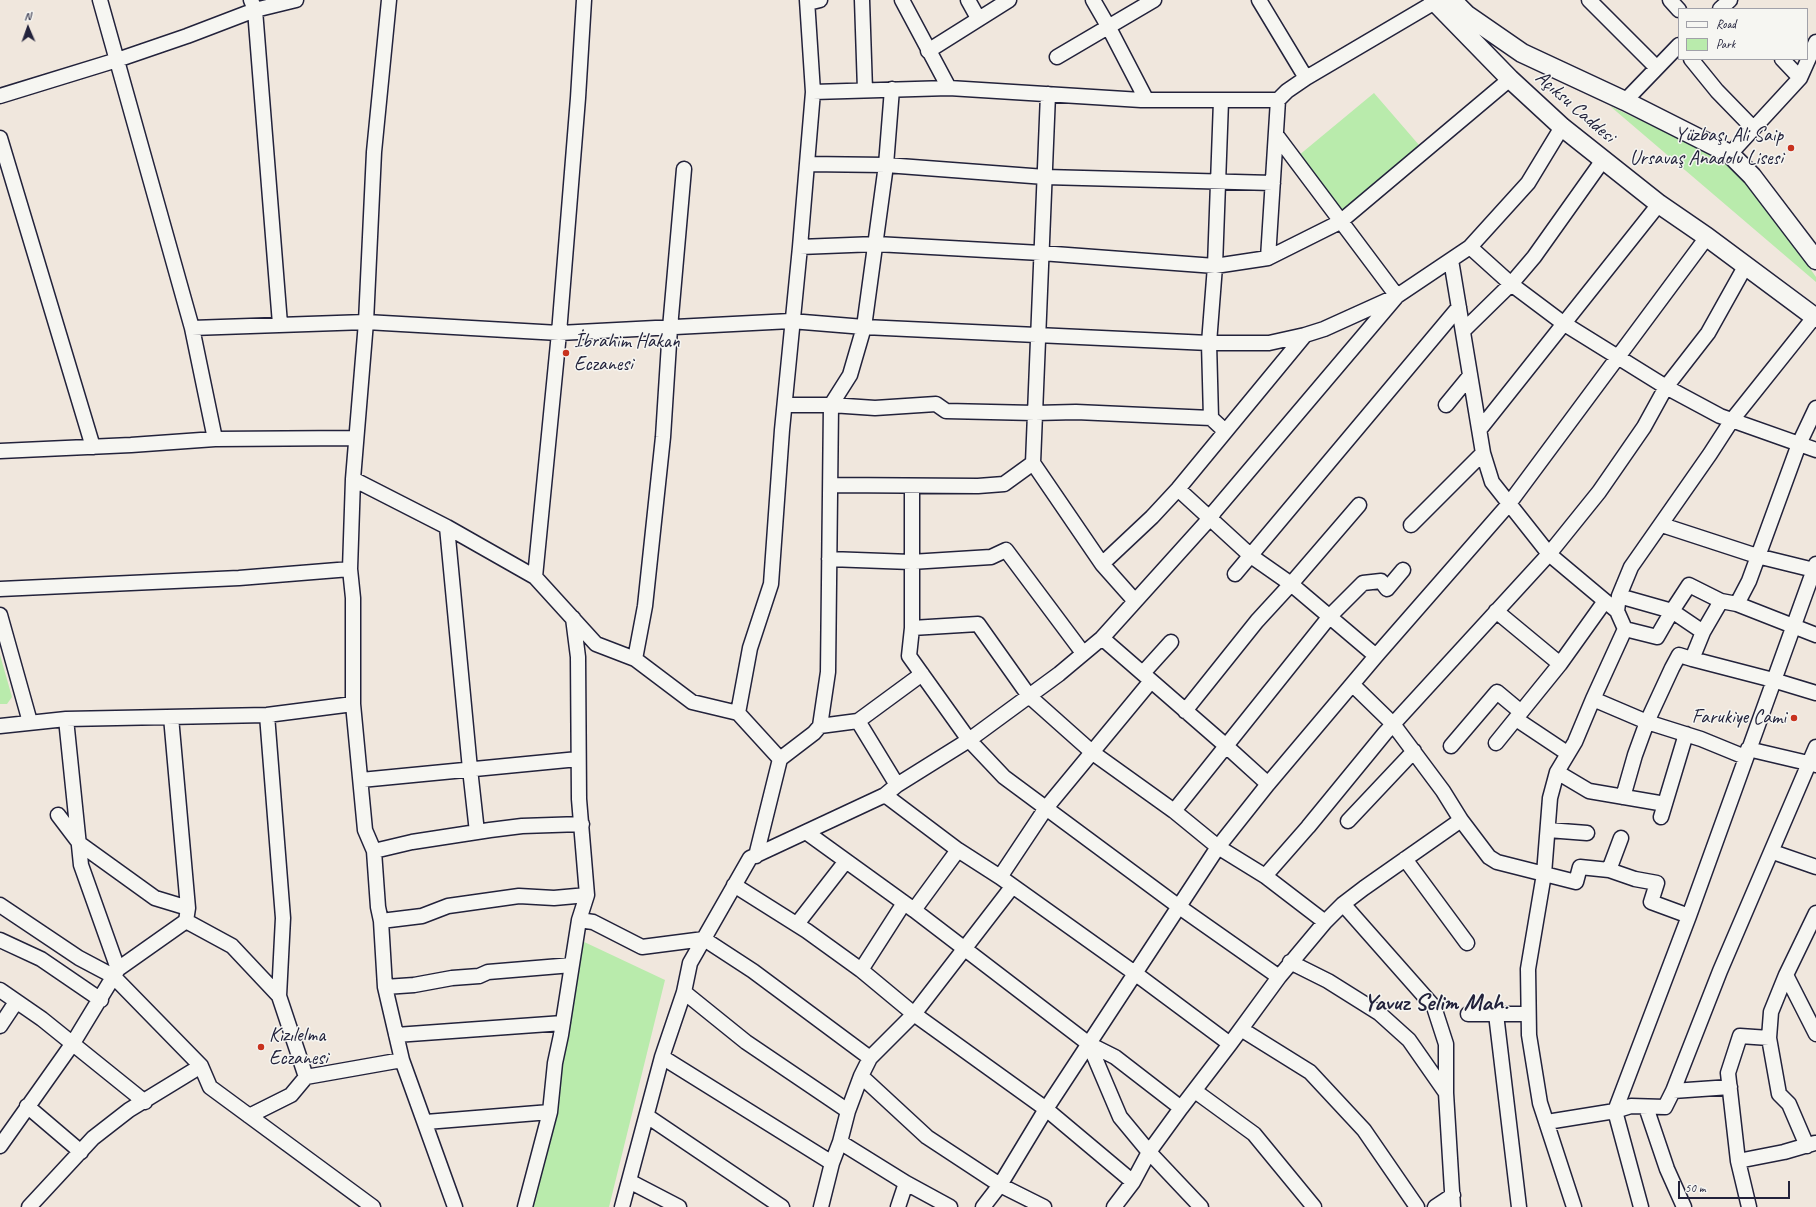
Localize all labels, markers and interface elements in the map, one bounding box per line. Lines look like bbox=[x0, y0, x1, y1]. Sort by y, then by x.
north arrow bbox=[8, 8, 48, 48]
legend bbox=[1678, 8, 1808, 60]
text: N bbox=[24, 9, 31, 23]
text: Road bbox=[1716, 16, 1736, 32]
text: Park bbox=[1716, 36, 1735, 52]
street label: Açıksu Caddesi bbox=[1530, 66, 1620, 148]
place label: Yüzbaşı Ali Saip Ursavaş Anadolu Lisesi bbox=[1630, 124, 1783, 171]
marker: Yüzbaşı Ali Saip Ursavaş Anadolu Lisesi bbox=[1786, 143, 1796, 153]
place label: İbrahim Hakan Eczanesi bbox=[574, 330, 680, 377]
marker: İbrahim Hakan Eczanesi bbox=[561, 348, 571, 358]
place label: Farukiye Cami bbox=[1692, 706, 1786, 730]
marker: Farukiye Cami bbox=[1789, 713, 1799, 723]
district label: Yavuz Selim Mah. bbox=[1364, 990, 1508, 1018]
place label: Kızılelma Eczanesi bbox=[269, 1024, 328, 1071]
marker: Kızılelma Eczanesi bbox=[256, 1042, 266, 1052]
scale bar bbox=[1680, 1173, 1792, 1199]
text: 50 m bbox=[1685, 1180, 1705, 1196]

